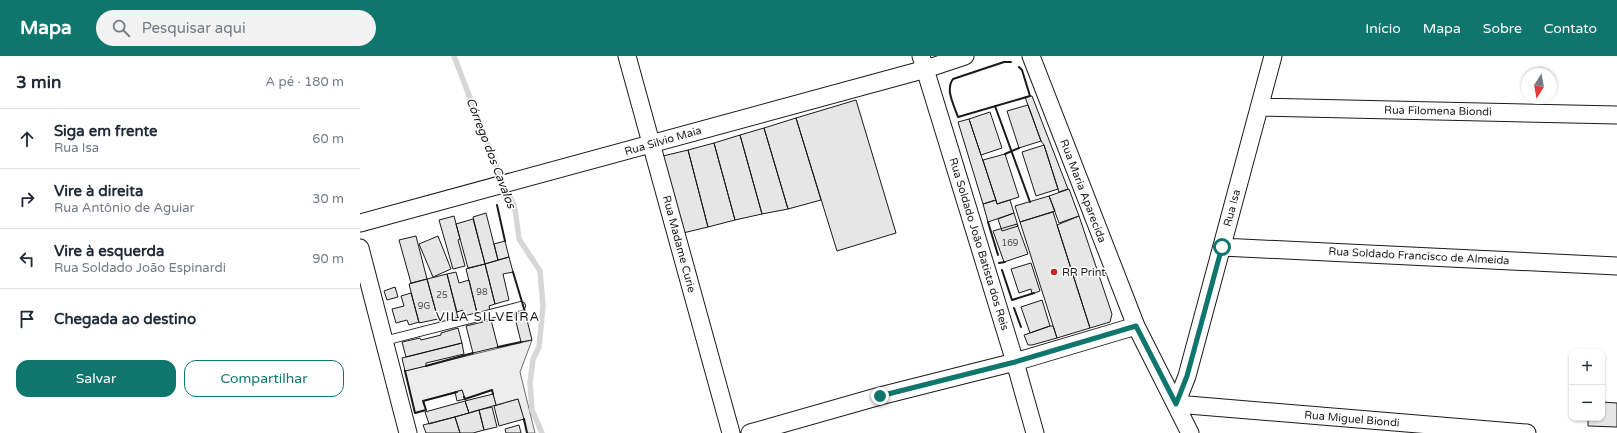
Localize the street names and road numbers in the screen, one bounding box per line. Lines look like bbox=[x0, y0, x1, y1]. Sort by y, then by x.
street label: Rua Filomena Biondi bbox=[1384, 104, 1492, 118]
street label: Rua Silvio Maia bbox=[623, 124, 703, 158]
street label: Rua Maria Aparecida bbox=[1057, 137, 1109, 245]
street label: Rua Soldado João Batista dos Reis bbox=[946, 156, 1012, 332]
street label: Rua Isa bbox=[1221, 188, 1243, 228]
street label: Rua Madame Curie bbox=[660, 194, 698, 294]
street label: Rua Soldado Francisco de Almeida bbox=[1328, 245, 1510, 267]
street label: Rua Miguel Biondi bbox=[1304, 408, 1400, 430]

